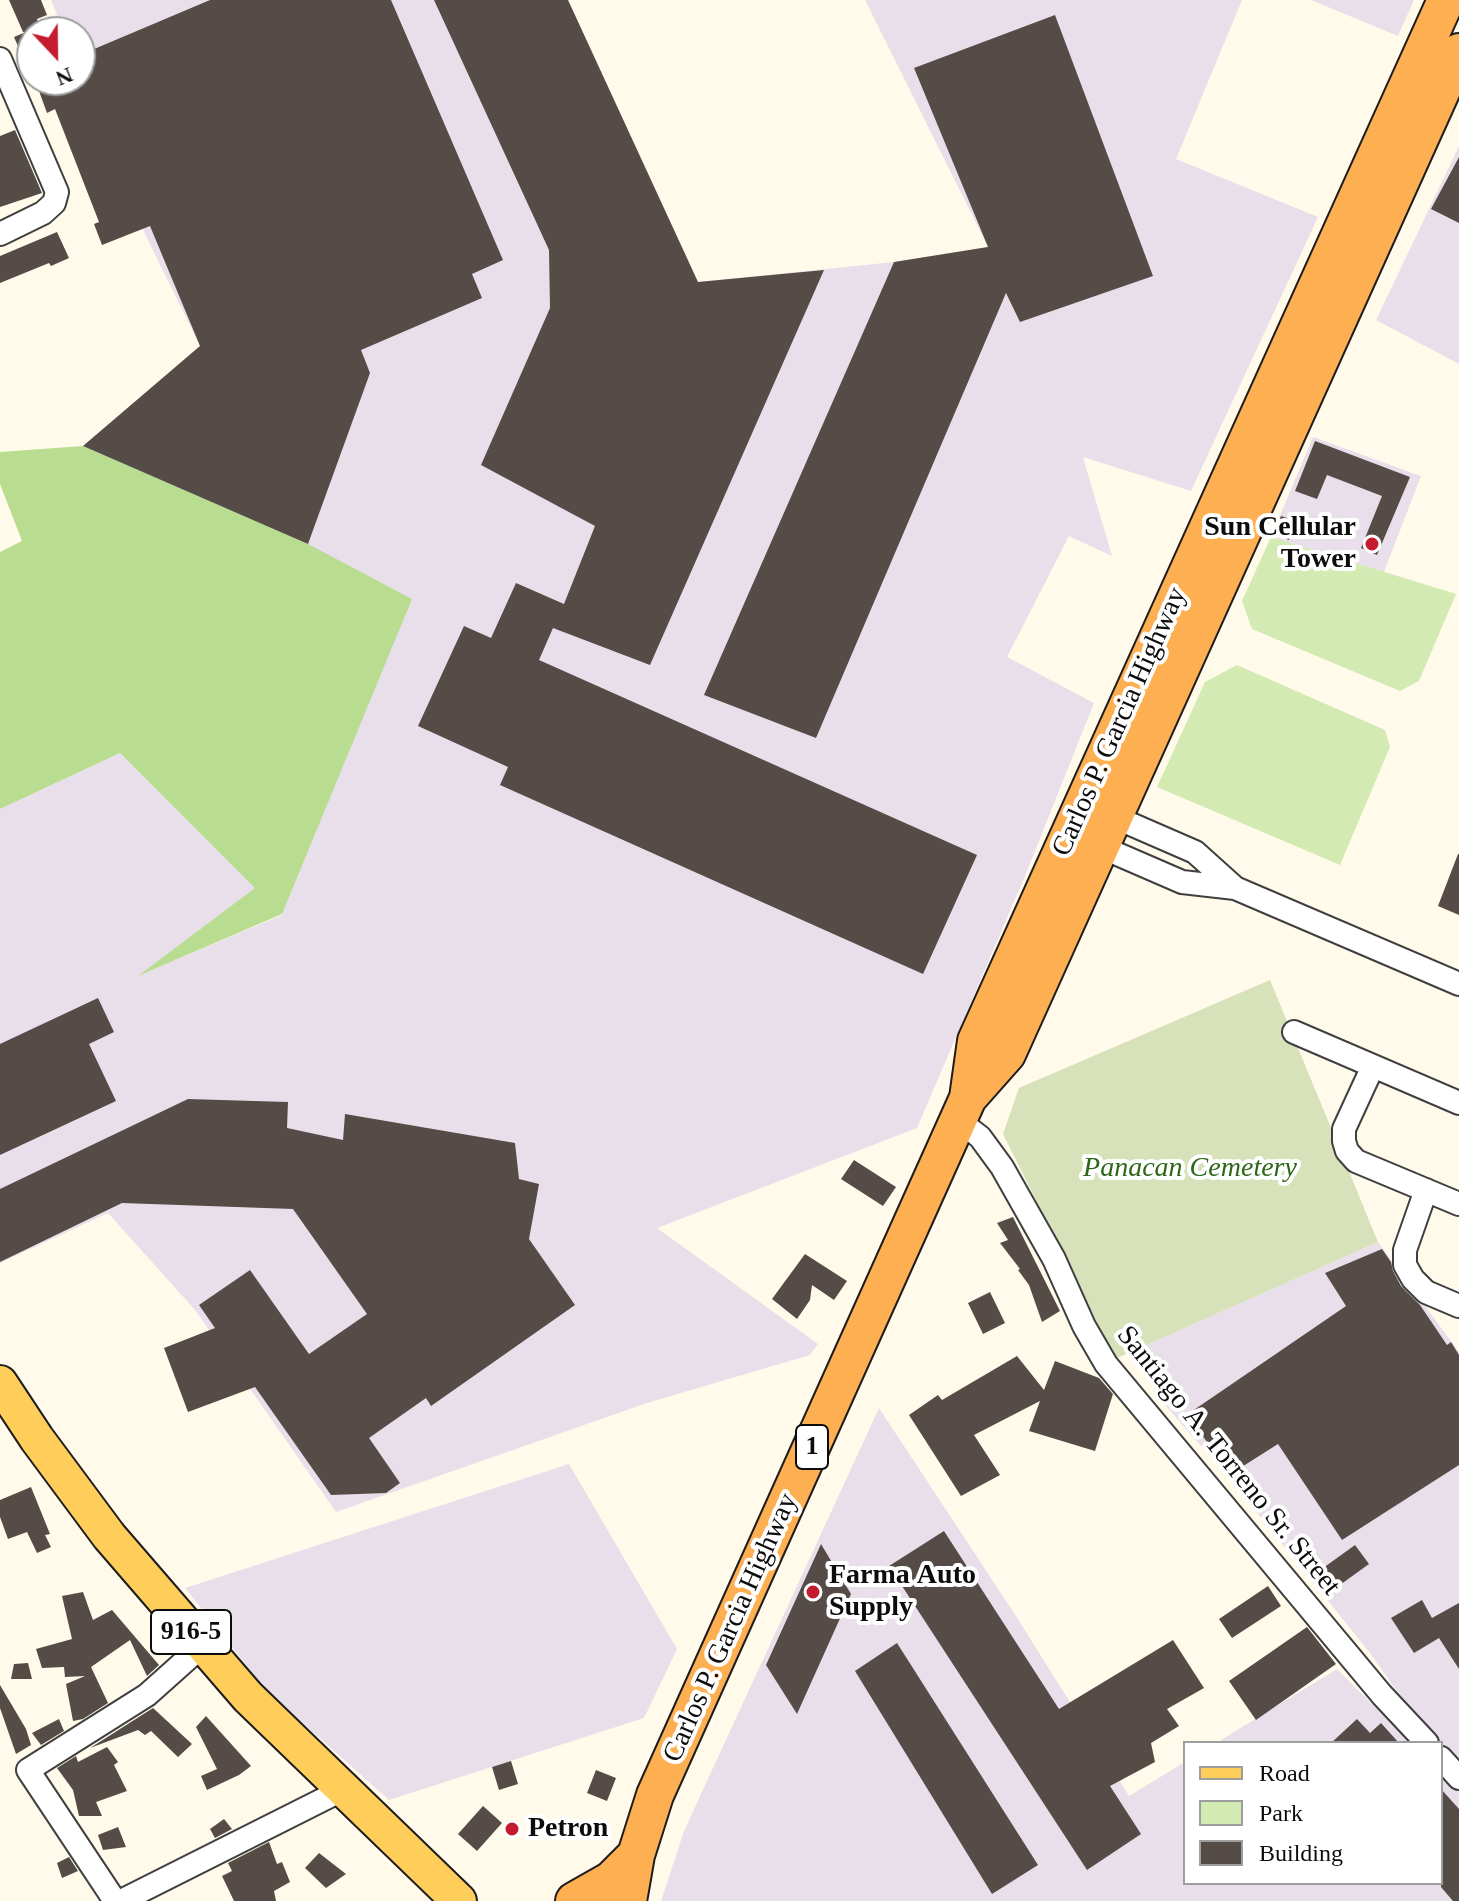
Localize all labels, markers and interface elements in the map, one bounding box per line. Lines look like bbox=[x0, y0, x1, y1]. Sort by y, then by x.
north arrow bbox=[16, 16, 96, 96]
text: N bbox=[52, 62, 76, 91]
place label: Sun Cellular Tower bbox=[1204, 511, 1356, 577]
marker: Sun Cellular Tower bbox=[1363, 535, 1381, 553]
street label: Carlos P. Garcia Highway bbox=[1046, 582, 1194, 862]
park label: Panacan Cemetery bbox=[1083, 1152, 1297, 1186]
street label: Santiago A. Torreno Sr. Street bbox=[1109, 1319, 1347, 1603]
road number: 1 bbox=[796, 1425, 828, 1469]
street label: Carlos P. Garcia Highway bbox=[657, 1488, 805, 1768]
place label: Farma Auto Supply bbox=[829, 1559, 976, 1625]
marker: Farma Auto Supply bbox=[804, 1583, 822, 1601]
road number: 916-5 bbox=[151, 1610, 231, 1654]
legend bbox=[1183, 1741, 1443, 1885]
text: Road bbox=[1259, 1760, 1310, 1786]
text: Park bbox=[1259, 1800, 1303, 1826]
place label: Petron bbox=[528, 1812, 608, 1846]
marker: Petron bbox=[503, 1820, 521, 1838]
text: Building bbox=[1259, 1840, 1343, 1866]

